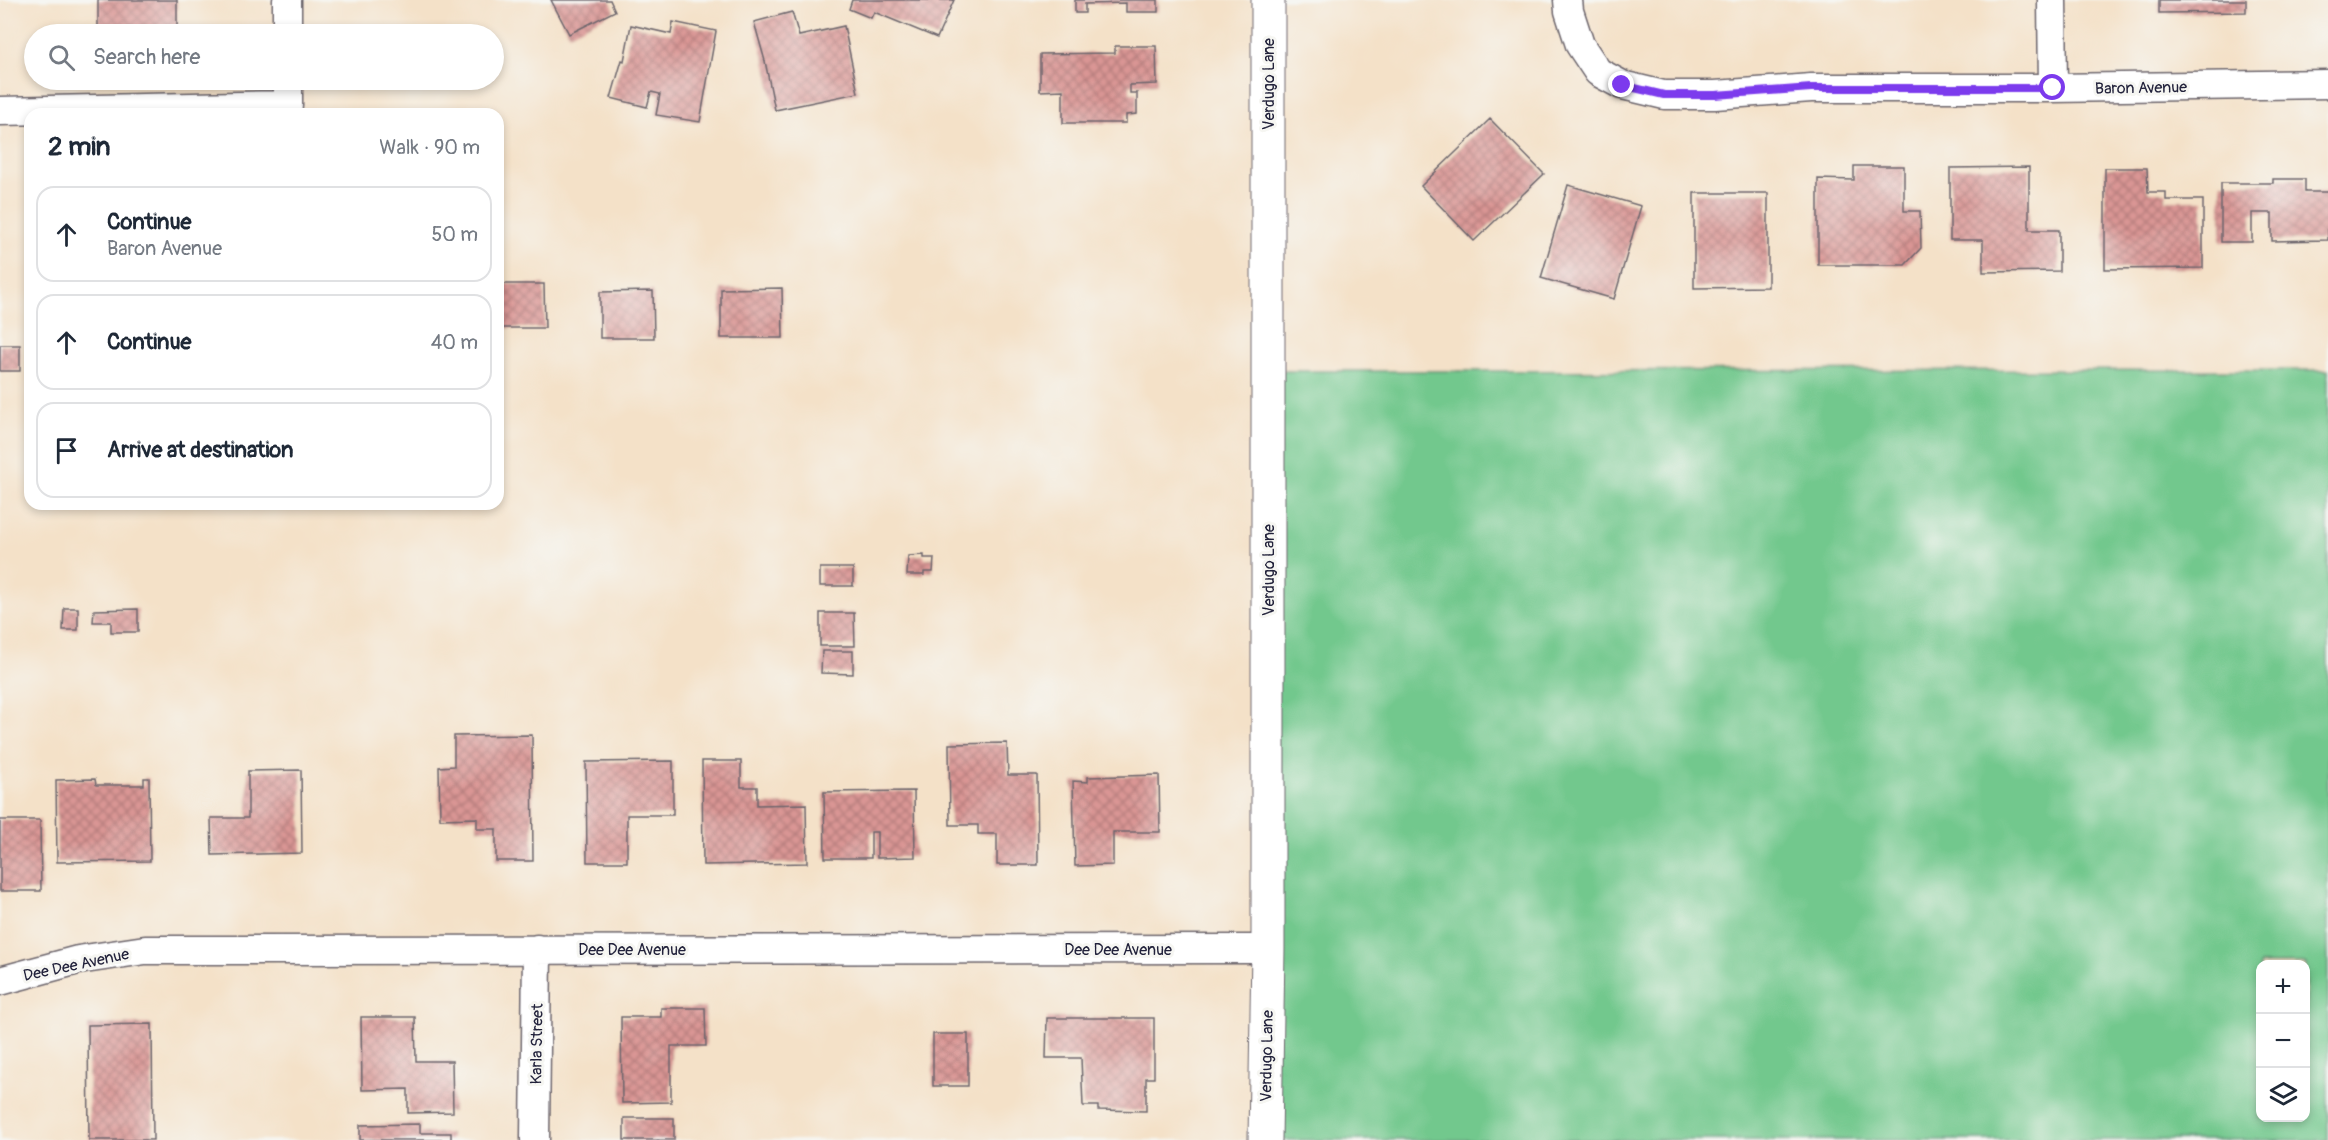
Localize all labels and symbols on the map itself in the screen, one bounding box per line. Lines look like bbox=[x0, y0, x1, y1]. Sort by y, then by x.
street label: Verdugo Lane bbox=[1259, 38, 1279, 130]
route end bbox=[1608, 71, 1634, 97]
route start bbox=[2039, 74, 2065, 100]
street label: Baron Avenue bbox=[2095, 77, 2187, 99]
street label: Verdugo Lane bbox=[1259, 524, 1279, 616]
street label: Dee Dee Avenue bbox=[578, 940, 686, 960]
street label: Dee Dee Avenue bbox=[1064, 940, 1172, 960]
street label: Dee Dee Avenue bbox=[21, 944, 131, 986]
street label: Karla Street bbox=[526, 1003, 548, 1085]
street label: Verdugo Lane bbox=[1256, 1010, 1278, 1102]

